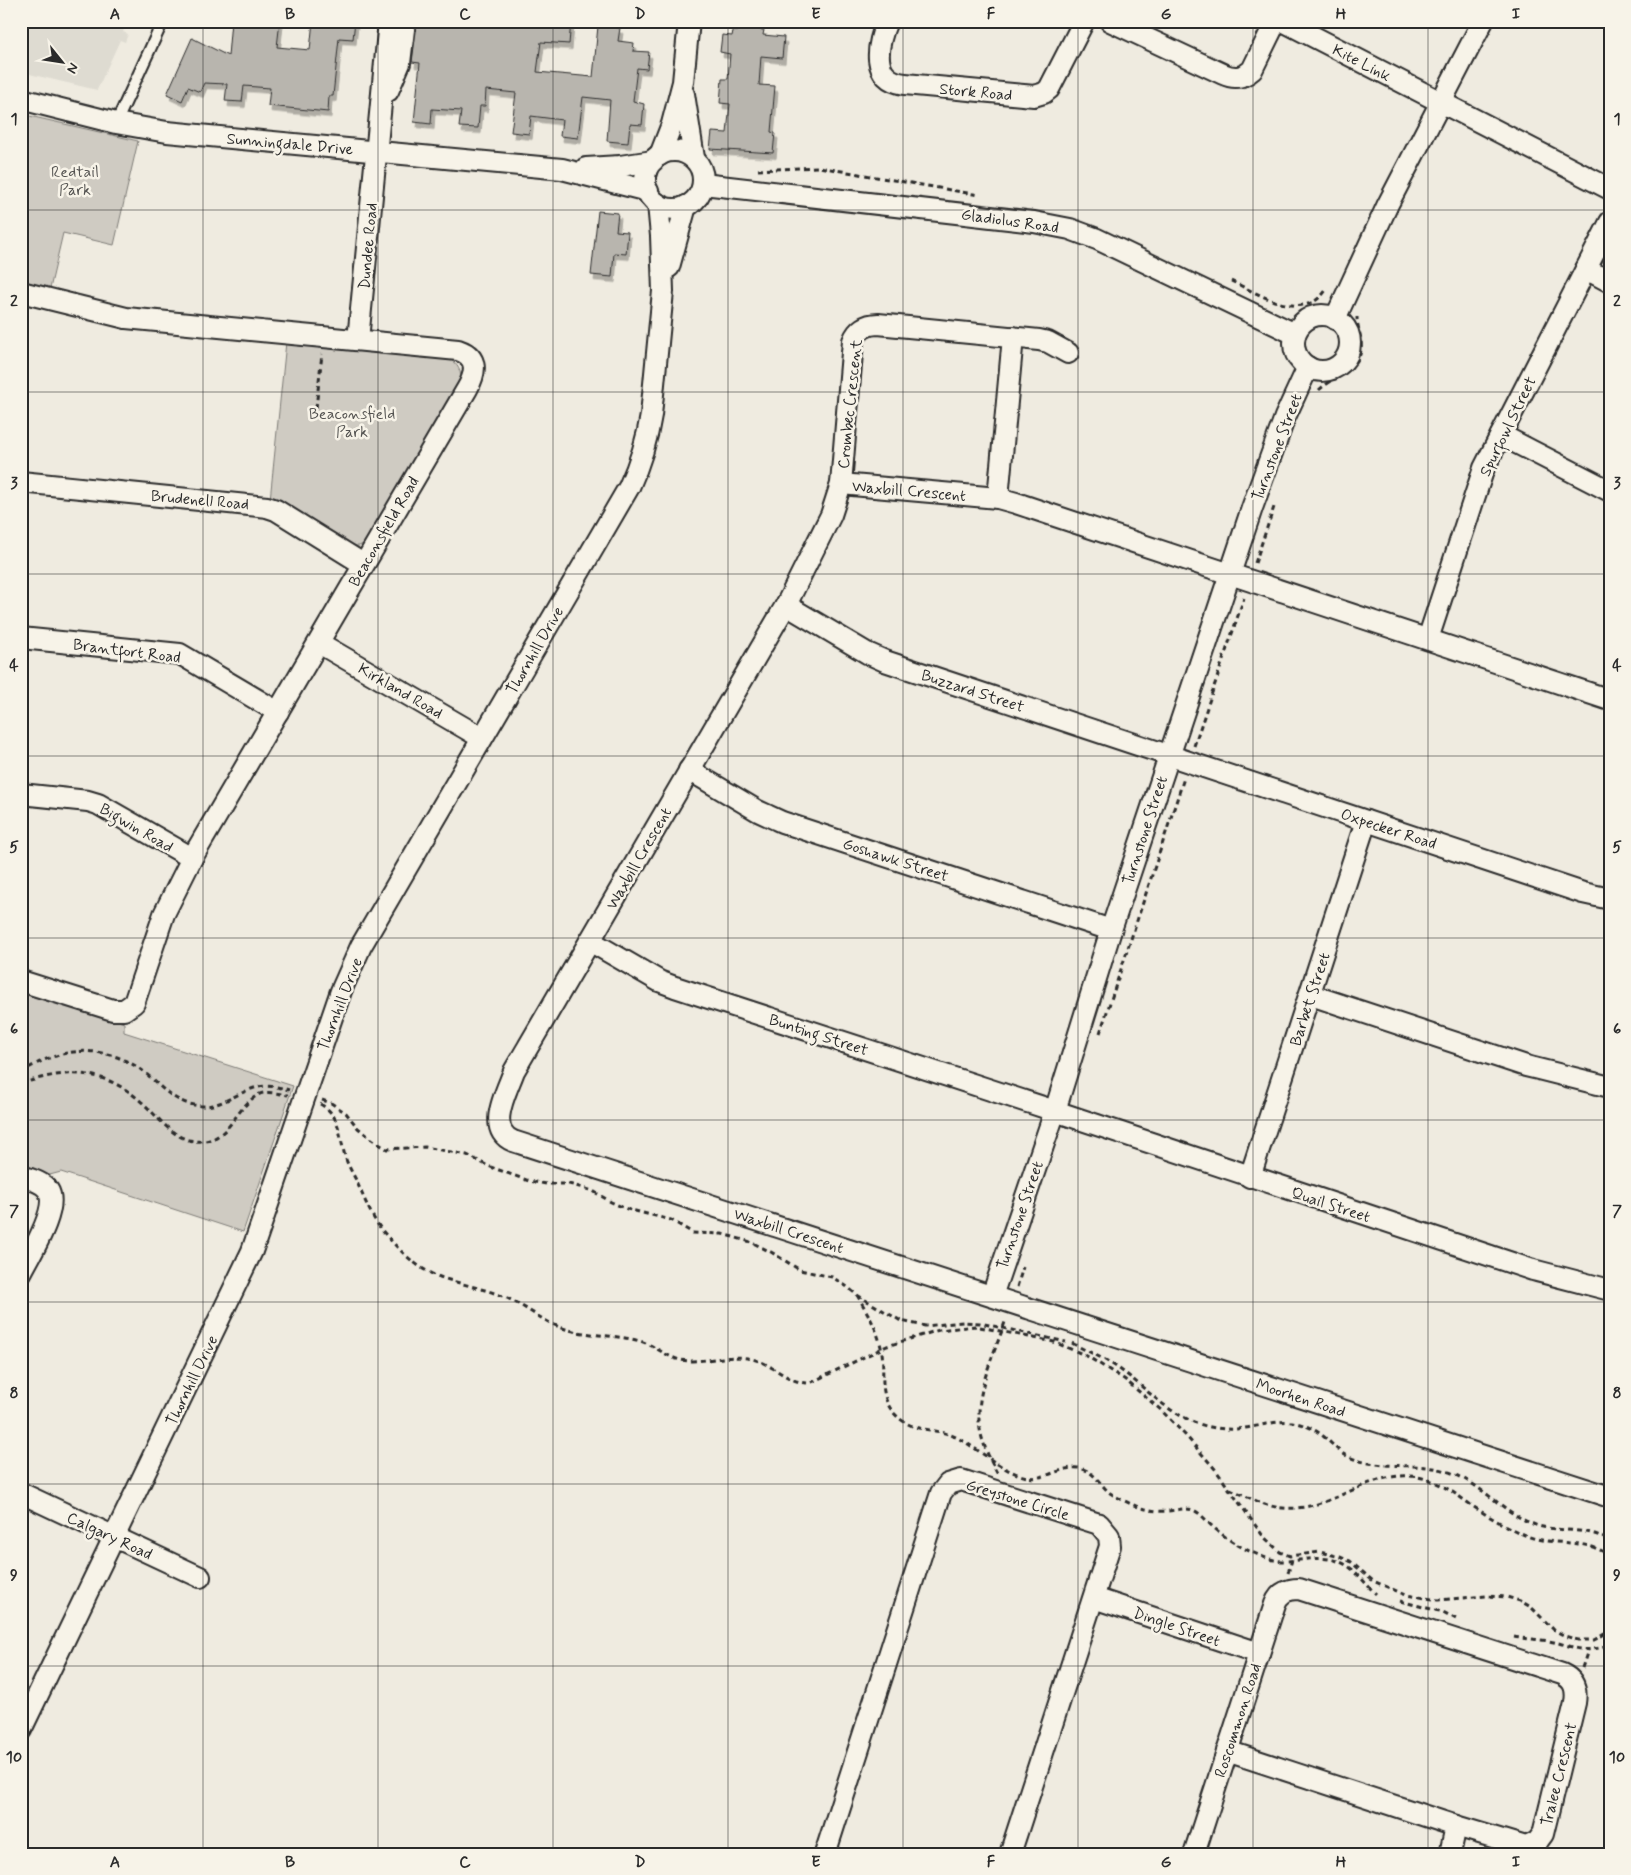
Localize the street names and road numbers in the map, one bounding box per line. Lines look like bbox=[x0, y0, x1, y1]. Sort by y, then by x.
street label: Kite Link bbox=[1329, 40, 1394, 87]
street label: Stork Road bbox=[939, 79, 1013, 106]
street label: Sunningdale Drive bbox=[226, 128, 355, 162]
street label: Dundee Road bbox=[354, 202, 383, 290]
street label: Gladiolus Road bbox=[960, 204, 1060, 239]
street label: Crombec Crescent bbox=[833, 338, 868, 470]
street label: Spurfowl Street bbox=[1475, 373, 1544, 481]
street label: Turnstone Street bbox=[1247, 391, 1308, 504]
street label: Beaconsfield Road bbox=[344, 473, 424, 591]
street label: Waxbill Crescent bbox=[851, 476, 967, 507]
street label: Brudenell Road bbox=[150, 486, 250, 515]
street label: Thornhill Drive bbox=[502, 603, 569, 699]
street label: Brantfort Road bbox=[72, 634, 182, 670]
street label: Kirkland Road bbox=[354, 658, 447, 724]
street label: Buzzard Street bbox=[918, 665, 1027, 718]
street label: Turnstone Street bbox=[1118, 773, 1173, 888]
street label: Bigwin Road bbox=[95, 799, 177, 859]
street label: Waxbill Crescent bbox=[602, 804, 677, 914]
street label: Oxpecker Road bbox=[1338, 804, 1439, 855]
street label: Goshawk Street bbox=[840, 833, 952, 888]
street label: Barbet Street bbox=[1285, 950, 1335, 1049]
street label: Thornhill Drive bbox=[313, 955, 368, 1054]
street label: Bunting Street bbox=[766, 1009, 871, 1062]
street label: Turnstone Street bbox=[992, 1158, 1049, 1273]
street label: Quail Street bbox=[1288, 1183, 1373, 1228]
street label: Waxbill Crescent bbox=[731, 1204, 846, 1259]
street label: Thornhill Drive bbox=[161, 1332, 223, 1429]
street label: Moorhen Road bbox=[1253, 1374, 1348, 1423]
street label: Greystone Circle bbox=[963, 1475, 1072, 1526]
street label: Calgary Road bbox=[63, 1507, 155, 1566]
street label: Dingle Street bbox=[1130, 1603, 1223, 1653]
street label: Roscommon Road bbox=[1210, 1661, 1267, 1780]
street label: Tralee Crescent bbox=[1536, 1720, 1583, 1828]

